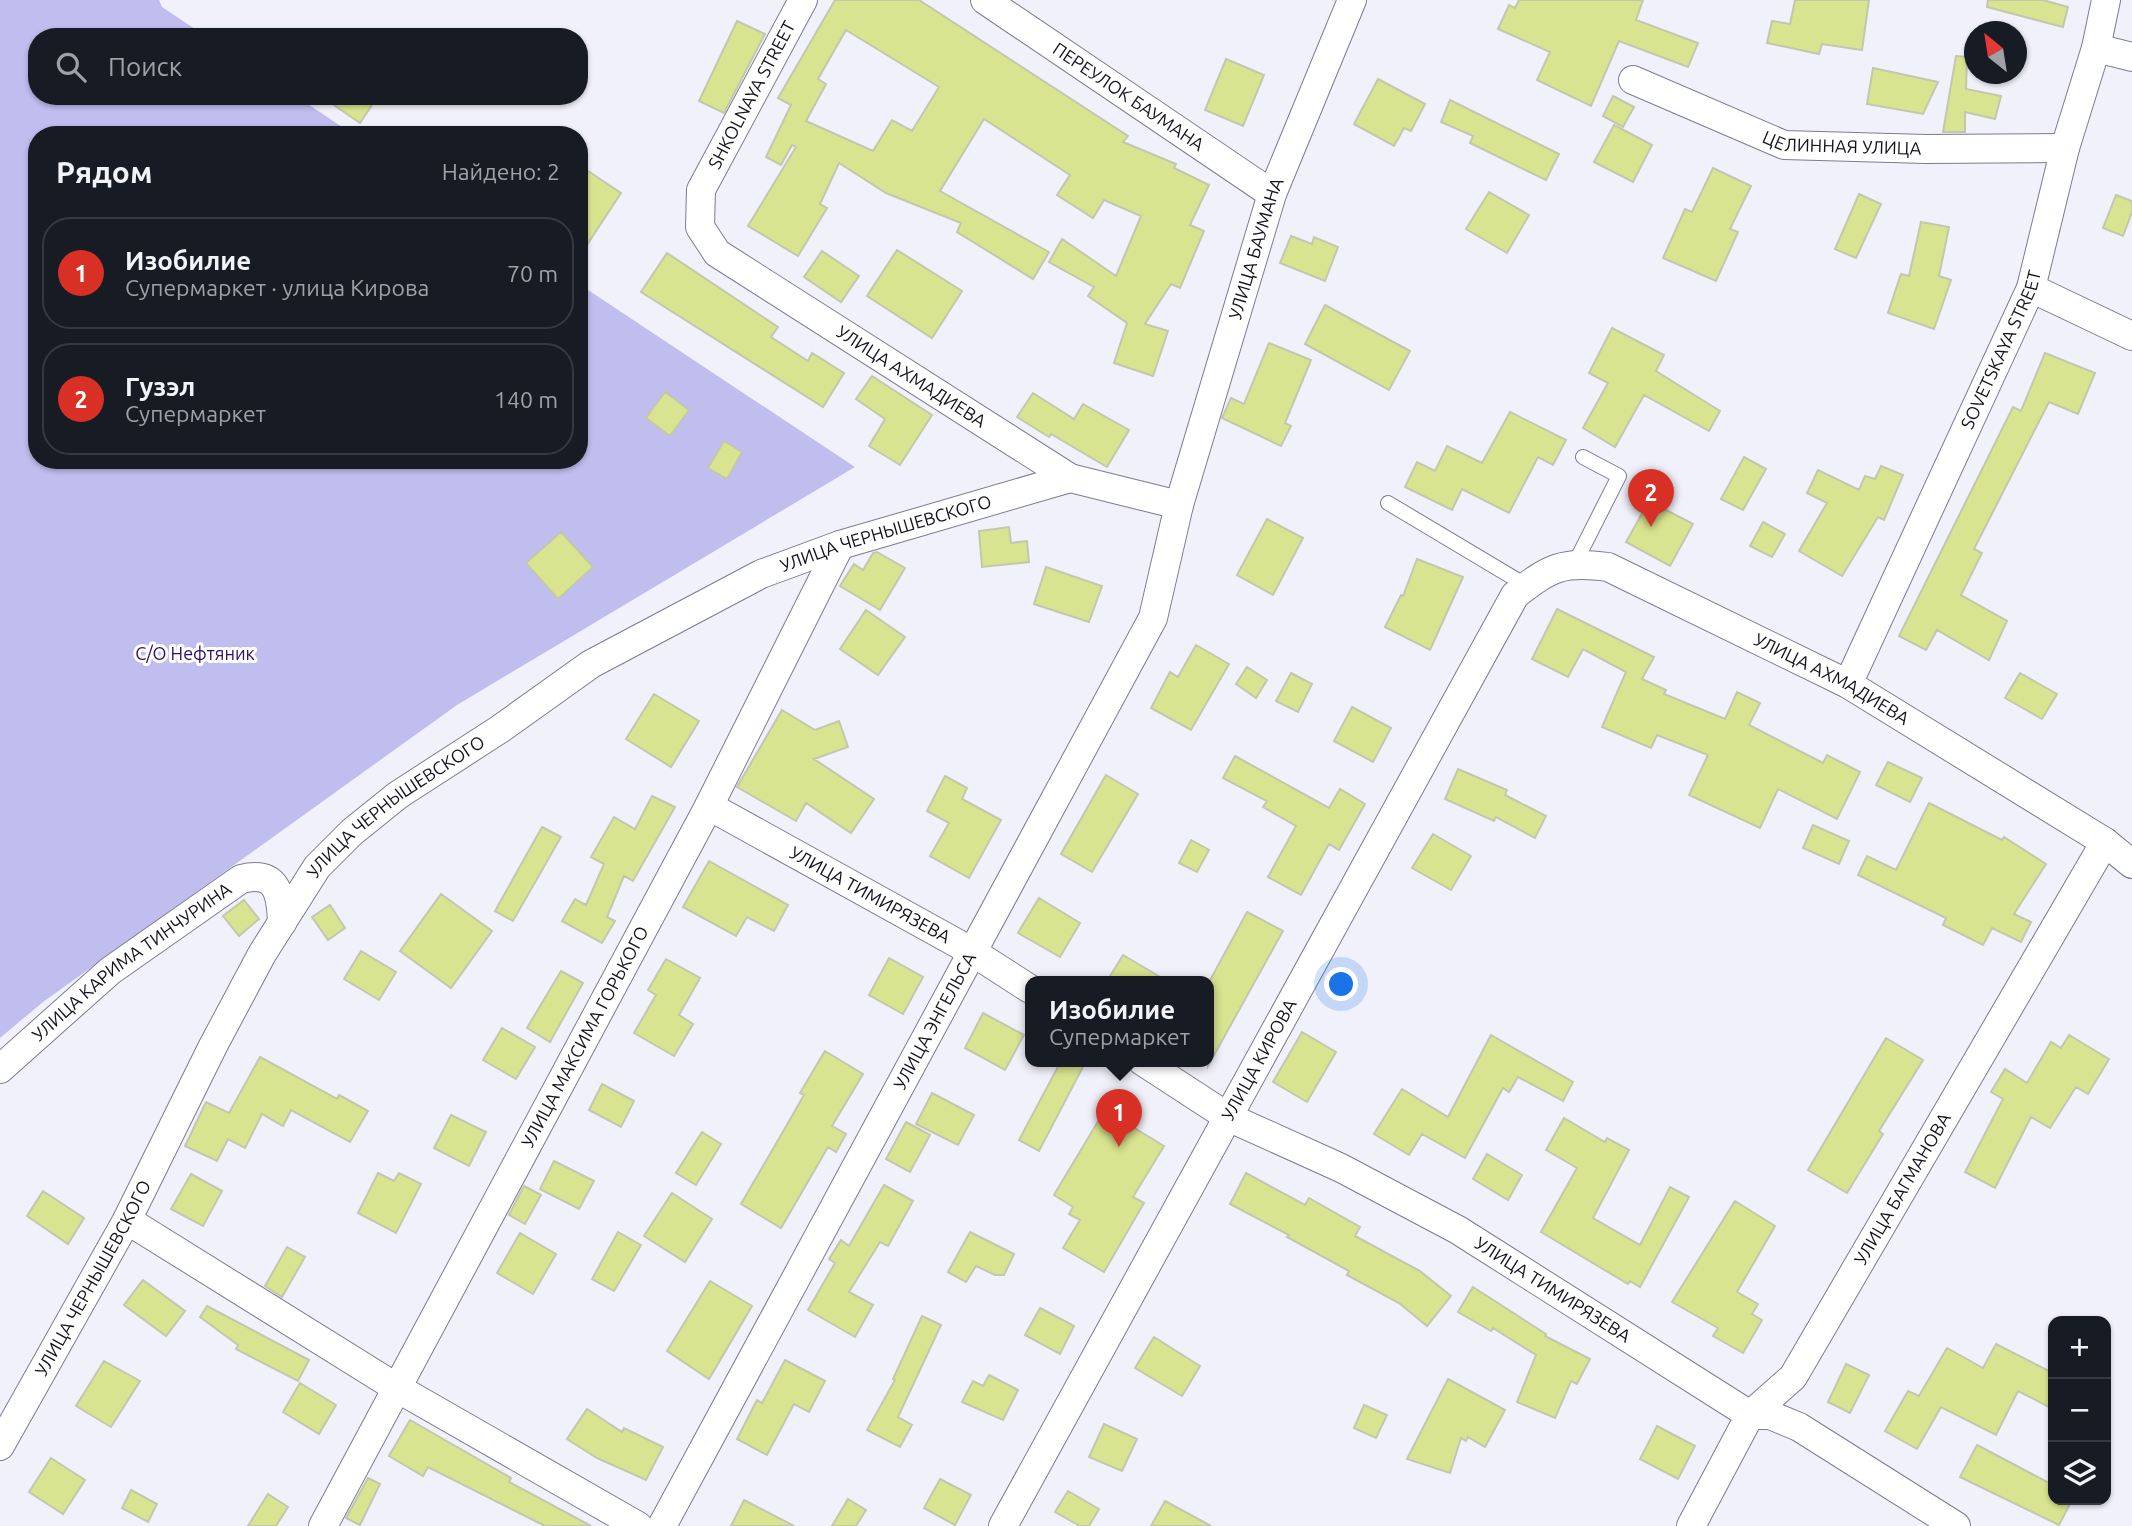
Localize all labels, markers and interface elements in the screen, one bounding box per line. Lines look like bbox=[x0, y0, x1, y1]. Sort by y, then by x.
street label: SHKOLNAYA STREET bbox=[704, 17, 799, 172]
north arrow bbox=[1964, 21, 2027, 84]
search box bbox=[28, 28, 588, 105]
street label: ПЕРЕУЛОК БАУМАНА bbox=[1050, 38, 1208, 154]
icon: search bbox=[52, 48, 90, 86]
text: Поиск bbox=[108, 52, 182, 81]
street label: ЦЕЛИННАЯ УЛИЦА bbox=[1760, 126, 1922, 158]
text: Рядом bbox=[56, 155, 152, 189]
text: Найдено: 2 bbox=[442, 159, 560, 184]
street label: УЛИЦА БАУМАНА bbox=[1224, 174, 1287, 321]
text: Изобилие bbox=[125, 246, 251, 275]
text: 1 bbox=[75, 261, 87, 286]
text: 70 m bbox=[507, 261, 558, 286]
street label: SOVETSKAYA STREET bbox=[1956, 268, 2044, 432]
text: Супермаркет · улица Кирова bbox=[125, 275, 429, 300]
street label: УЛИЦА АХМАДИЕВА bbox=[833, 321, 990, 431]
text: Гузэл bbox=[125, 372, 195, 401]
text: 2 bbox=[75, 387, 87, 412]
text: 140 m bbox=[494, 387, 558, 412]
text: Супермаркет bbox=[125, 401, 266, 426]
pin: 2 bbox=[1628, 469, 1674, 527]
street label: УЛИЦА ЧЕРНЫШЕВСКОГО bbox=[777, 490, 994, 575]
street label: УЛИЦА АХМАДИЕВА bbox=[1751, 629, 1913, 728]
park label: С/О Нефтяник bbox=[135, 643, 255, 663]
street label: УЛИЦА ЧЕРНЫШЕВСКОГО bbox=[302, 731, 488, 881]
street label: УЛИЦА ТИМИРЯЗЕВА bbox=[787, 842, 954, 947]
street label: УЛИЦА КАРИМА ТИНЧУРИНА bbox=[28, 878, 235, 1045]
street label: УЛИЦА МАКСИМА ГОРЬКОГО bbox=[517, 922, 652, 1150]
street label: УЛИЦА ЭНГЕЛЬСА bbox=[889, 948, 979, 1092]
your location bbox=[1324, 967, 1358, 1001]
popup bbox=[1025, 976, 1214, 1067]
text: Изобилие bbox=[1049, 995, 1175, 1024]
street label: УЛИЦА КИРОВА bbox=[1217, 995, 1300, 1123]
text: Супермаркет bbox=[1049, 1024, 1190, 1049]
pin: 1 bbox=[1096, 1089, 1142, 1147]
street label: УЛИЦА БАГМАНОВА bbox=[1850, 1109, 1954, 1268]
street label: УЛИЦА ЧЕРНЫШЕВСКОГО bbox=[31, 1177, 154, 1379]
street label: УЛИЦА ТИМИРЯЗЕВА bbox=[1472, 1232, 1635, 1346]
map controls bbox=[2048, 1316, 2111, 1505]
button: + bbox=[2048, 1316, 2111, 1379]
button: − bbox=[2048, 1379, 2111, 1442]
button: layers bbox=[2048, 1442, 2111, 1505]

